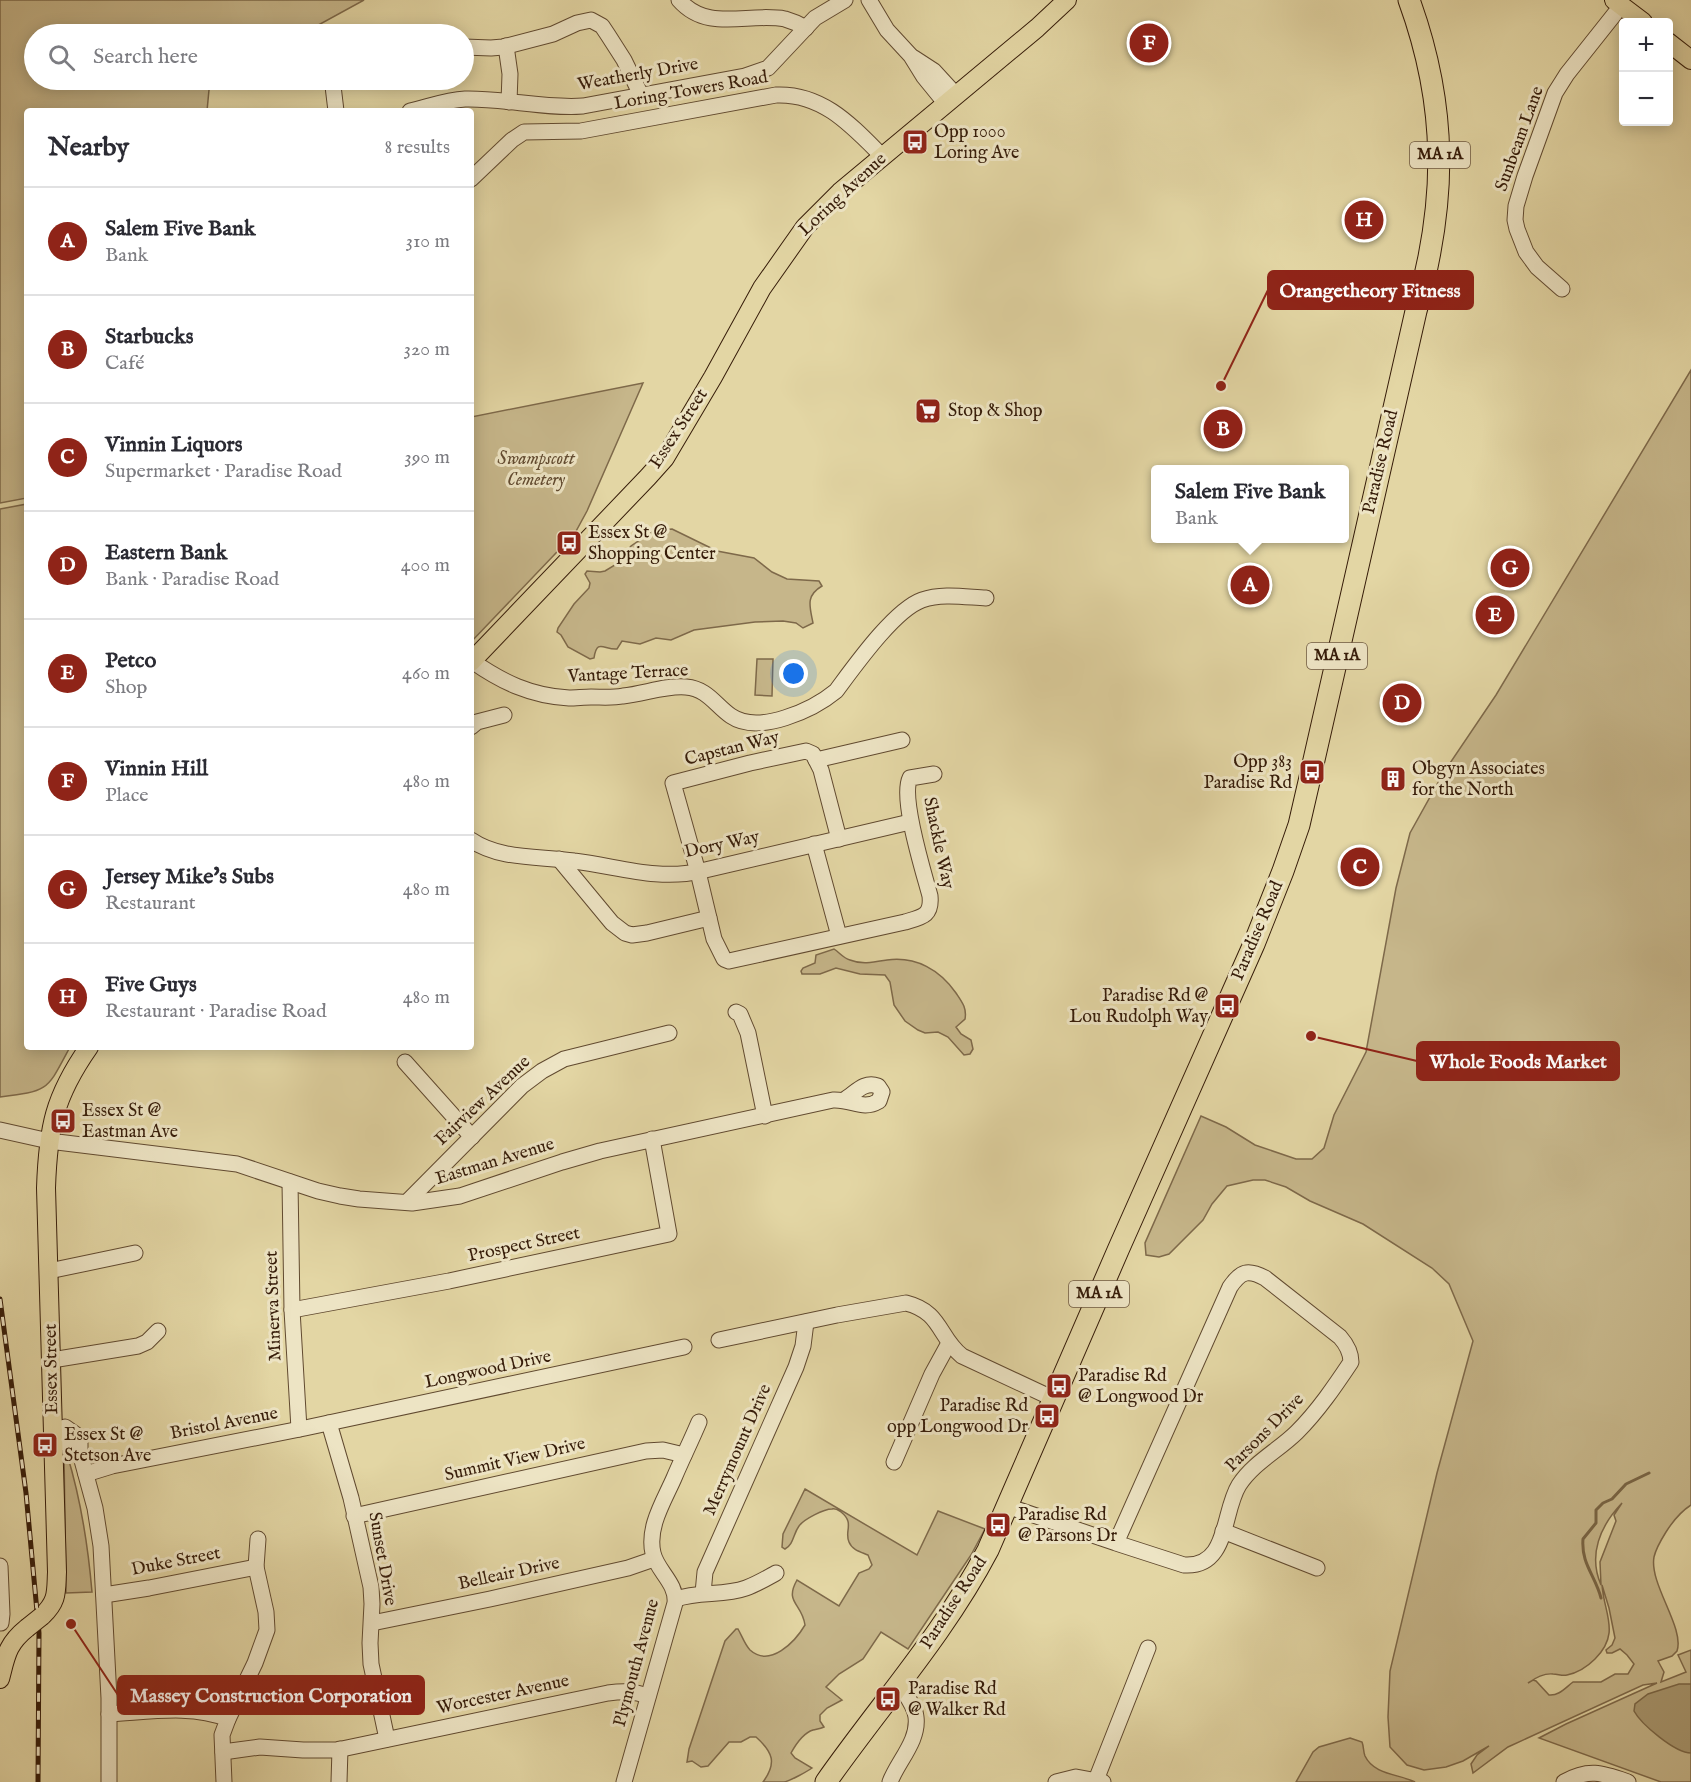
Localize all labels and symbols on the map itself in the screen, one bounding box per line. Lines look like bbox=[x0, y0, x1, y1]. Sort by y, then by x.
pin: F bbox=[1130, 20, 1168, 66]
street label: Weatherly Drive bbox=[576, 53, 700, 97]
street label: Loring Towers Road bbox=[612, 66, 770, 116]
street label: Sunbeam Lane bbox=[1490, 83, 1550, 195]
place label: Opp 1000 Loring Ave bbox=[934, 121, 1019, 165]
bus stop icon: Opp 1000 Loring Ave bbox=[900, 127, 930, 157]
road number: MA 1A bbox=[1410, 142, 1470, 168]
street label: Loring Avenue bbox=[794, 148, 892, 242]
pin: H bbox=[1344, 198, 1384, 242]
callout: Orangetheory Fitness bbox=[1268, 271, 1473, 309]
text: Orangetheory Fitness bbox=[1280, 279, 1460, 304]
street label: Essex Street bbox=[645, 385, 713, 473]
supermarket icon: Stop & Shop bbox=[913, 396, 943, 426]
place label: Stop & Shop bbox=[948, 400, 1043, 423]
pin: B bbox=[1204, 406, 1242, 452]
street label: Paradise Road bbox=[1358, 407, 1404, 516]
park label: Swampscott Cemetery bbox=[497, 448, 576, 492]
place label: Essex St @ Shopping Center bbox=[588, 522, 716, 566]
bus stop icon: Essex St @ Shopping Center bbox=[554, 528, 584, 558]
pin: G bbox=[1490, 546, 1530, 590]
pin: A bbox=[1230, 562, 1270, 608]
pin: E bbox=[1476, 592, 1514, 638]
road number: MA 1A bbox=[1307, 643, 1367, 669]
street label: Vantage Terrace bbox=[566, 659, 689, 689]
your location bbox=[779, 659, 808, 688]
pin: D bbox=[1382, 680, 1422, 726]
street label: Capstan Way bbox=[682, 726, 782, 772]
place label: Opp 383 Paradise Rd bbox=[1203, 751, 1292, 795]
bus stop icon: Opp 383 Paradise Rd bbox=[1297, 757, 1327, 787]
place label: Obgyn Associates for the North bbox=[1412, 758, 1545, 802]
building icon: Obgyn Associates for the North bbox=[1378, 764, 1408, 794]
street label: Shackle Way bbox=[917, 795, 959, 891]
street label: Dory Way bbox=[682, 826, 762, 864]
pin: C bbox=[1340, 844, 1380, 890]
street label: Paradise Road bbox=[1227, 877, 1289, 984]
place label: Paradise Rd @ Lou Rudolph Way bbox=[1069, 985, 1208, 1029]
bus stop icon: Paradise Rd @ Lou Rudolph Way bbox=[1212, 991, 1242, 1021]
callout: Whole Foods Market bbox=[1417, 1042, 1619, 1080]
text: Whole Foods Market bbox=[1428, 1050, 1607, 1075]
street label: Fairview Avenue bbox=[430, 1051, 536, 1151]
place label: Essex St @ Eastman Ave bbox=[82, 1100, 178, 1144]
bus stop icon: Essex St @ Eastman Ave bbox=[48, 1106, 78, 1136]
street label: Eastman Avenue bbox=[433, 1133, 557, 1191]
street label: Prospect Street bbox=[466, 1222, 582, 1268]
street label: Minerva Street bbox=[261, 1250, 287, 1362]
road number: MA 1A bbox=[1069, 1281, 1129, 1307]
street label: Essex Street bbox=[40, 1323, 64, 1415]
street label: Longwood Drive bbox=[423, 1345, 553, 1395]
place label: Paradise Rd @ Longwood Dr bbox=[1078, 1365, 1204, 1409]
bus stop icon: Paradise Rd @ Longwood Dr bbox=[1044, 1371, 1074, 1401]
street label: Merrymount Drive bbox=[699, 1381, 777, 1519]
street label: Parsons Drive bbox=[1221, 1389, 1309, 1477]
place label: Paradise Rd opp Longwood Dr bbox=[887, 1395, 1028, 1439]
bus stop icon: Paradise Rd opp Longwood Dr bbox=[1032, 1401, 1062, 1431]
street label: Bristol Avenue bbox=[168, 1402, 280, 1446]
place label: Essex St @ Stetson Ave bbox=[64, 1424, 151, 1468]
bus stop icon: Essex St @ Stetson Ave bbox=[30, 1430, 60, 1460]
street label: Summit View Drive bbox=[442, 1433, 588, 1487]
place label: Paradise Rd @ Parsons Dr bbox=[1018, 1504, 1117, 1548]
street label: Sunset Drive bbox=[362, 1510, 402, 1608]
bus stop icon: Paradise Rd @ Parsons Dr bbox=[983, 1510, 1013, 1540]
street label: Duke Street bbox=[130, 1542, 222, 1582]
street label: Belleair Drive bbox=[456, 1552, 562, 1596]
street label: Paradise Road bbox=[915, 1552, 993, 1654]
street label: Plymouth Avenue bbox=[609, 1597, 665, 1729]
street label: Worcester Avenue bbox=[435, 1670, 571, 1720]
callout: Massey Construction Corporation bbox=[118, 1676, 424, 1714]
place label: Paradise Rd @ Walker Rd bbox=[908, 1678, 1006, 1722]
text: Massey Construction Corporation bbox=[130, 1684, 412, 1709]
bus stop icon: Paradise Rd @ Walker Rd bbox=[873, 1684, 903, 1714]

